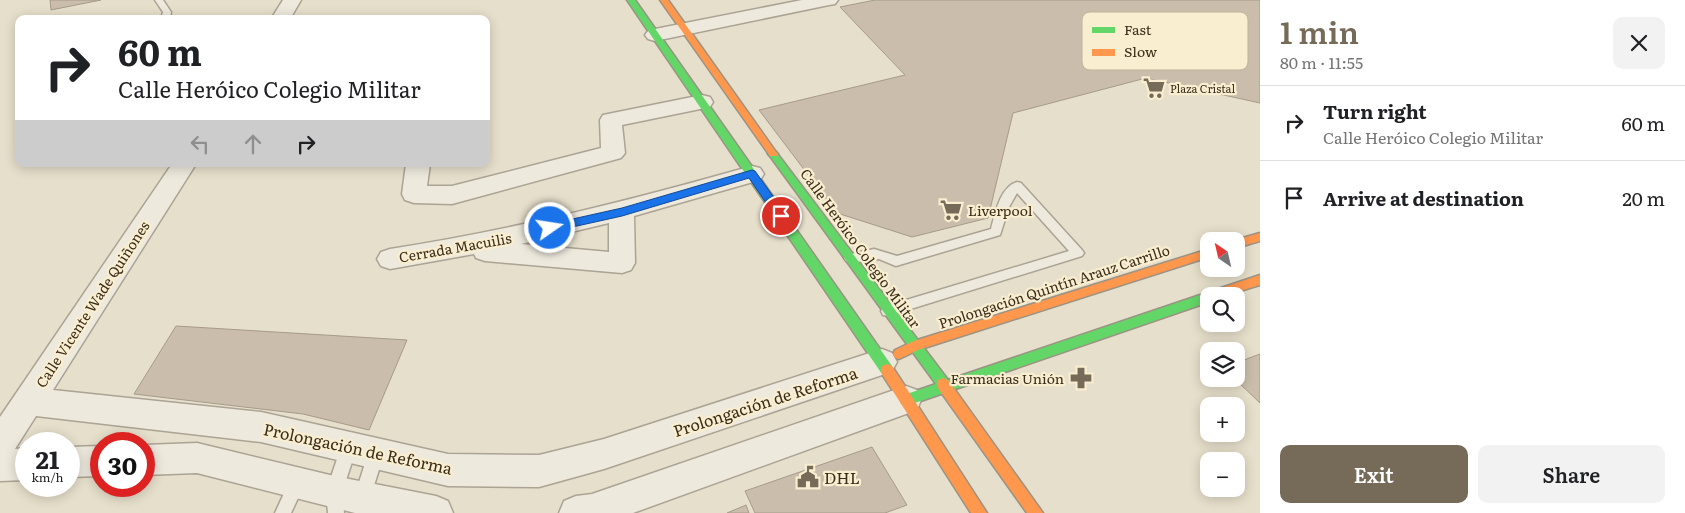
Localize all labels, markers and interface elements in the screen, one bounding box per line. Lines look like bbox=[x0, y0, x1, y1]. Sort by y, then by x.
text: 1 min bbox=[1280, 9, 1359, 53]
legend bbox=[1082, 12, 1248, 70]
button: close bbox=[1613, 17, 1665, 69]
text: Fast bbox=[1124, 19, 1152, 39]
text: 60 m bbox=[118, 25, 202, 77]
icon: right bbox=[35, 35, 100, 100]
text: Slow bbox=[1124, 41, 1157, 61]
text: 80 m · 11:55 bbox=[1280, 50, 1363, 74]
text: Calle Heróico Colegio Militar bbox=[118, 72, 421, 105]
supermarket icon: Plaza Cristal bbox=[1141, 75, 1167, 101]
place label: Plaza Cristal bbox=[1170, 80, 1235, 96]
text: Turn right bbox=[1323, 97, 1427, 125]
icon: right bbox=[1280, 109, 1308, 137]
text: 60 m bbox=[1622, 109, 1665, 137]
text: Calle Heróico Colegio Militar bbox=[1323, 125, 1543, 149]
icon: left bbox=[186, 130, 214, 158]
icon: ahead bbox=[239, 130, 267, 158]
icon: right bbox=[292, 130, 320, 158]
street label: Calle Heróico Colegio Militar bbox=[796, 164, 926, 332]
icon: arrive bbox=[1280, 184, 1308, 212]
text: Arrive at destination bbox=[1323, 184, 1524, 212]
text: 20 m bbox=[1622, 184, 1665, 212]
pin bbox=[760, 195, 802, 237]
supermarket icon: Liverpool bbox=[938, 197, 964, 223]
place label: Liverpool bbox=[968, 200, 1033, 220]
position arrow bbox=[523, 201, 575, 253]
icon: arrive bbox=[767, 202, 795, 230]
street label: Calle Vicente Wade Quiñones bbox=[31, 217, 153, 391]
street label: Cerrada Macuilis bbox=[397, 227, 513, 267]
north arrow bbox=[1200, 232, 1245, 278]
map controls bbox=[1200, 232, 1245, 497]
street label: Prolongación Quintín Arauz Carrillo bbox=[936, 239, 1172, 333]
button: search bbox=[1200, 287, 1245, 332]
button: layers bbox=[1200, 342, 1245, 387]
street label: Prolongación de Reforma bbox=[670, 360, 861, 442]
pharmacy icon: Farmacias Unión bbox=[1068, 365, 1094, 391]
place label: Farmacias Unión bbox=[950, 368, 1064, 388]
button: + bbox=[1200, 397, 1245, 442]
street label: Prolongación de Reforma bbox=[261, 416, 455, 480]
speed limit sign: 30 bbox=[90, 432, 155, 497]
text: 21 bbox=[36, 440, 59, 477]
button: Exit bbox=[1280, 445, 1468, 503]
button: Share bbox=[1478, 445, 1665, 503]
button: − bbox=[1200, 452, 1245, 497]
public building icon: DHL bbox=[795, 464, 821, 490]
place label: DHL bbox=[824, 465, 860, 489]
text: km/h bbox=[32, 468, 63, 486]

